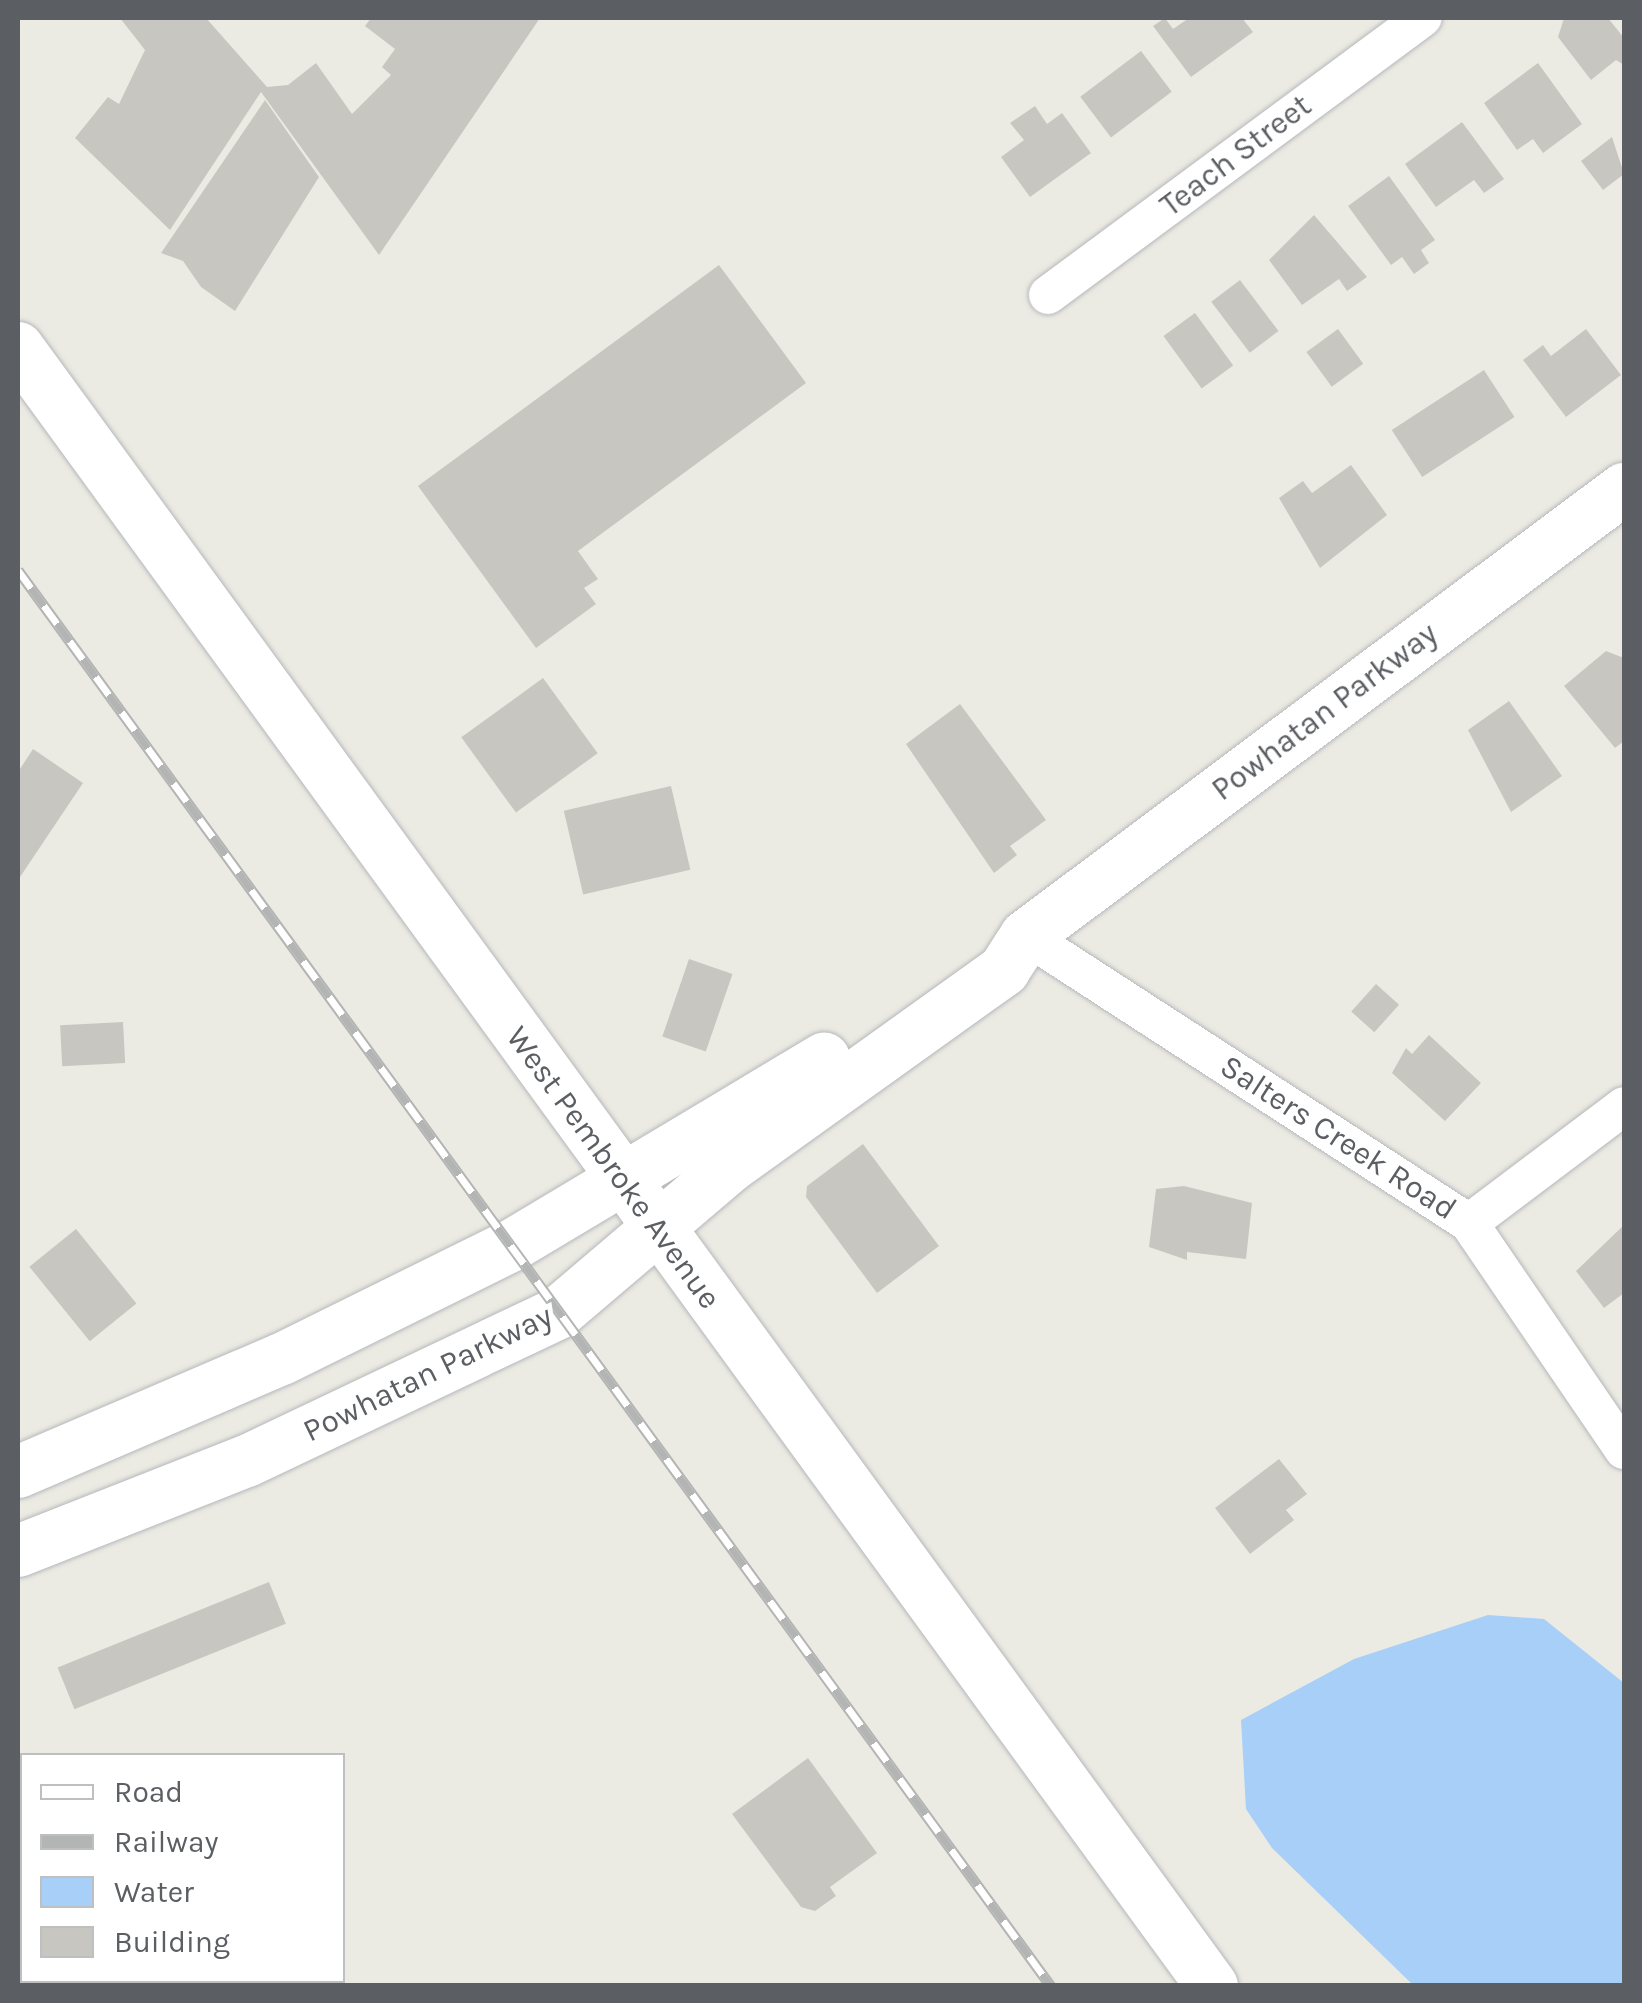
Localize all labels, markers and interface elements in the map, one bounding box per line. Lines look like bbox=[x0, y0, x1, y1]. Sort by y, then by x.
street label: Teach Street bbox=[1153, 87, 1319, 225]
street label: Powhatan Parkway bbox=[1205, 615, 1445, 809]
street label: West Pembroke Avenue bbox=[498, 1019, 728, 1317]
street label: Salters Creek Road bbox=[1213, 1047, 1463, 1229]
street label: Powhatan Parkway bbox=[297, 1297, 559, 1451]
legend bbox=[20, 1753, 345, 1983]
text: Road bbox=[114, 1774, 183, 1810]
text: Railway bbox=[114, 1824, 218, 1860]
text: Water bbox=[114, 1874, 194, 1910]
text: Building bbox=[114, 1924, 230, 1960]

